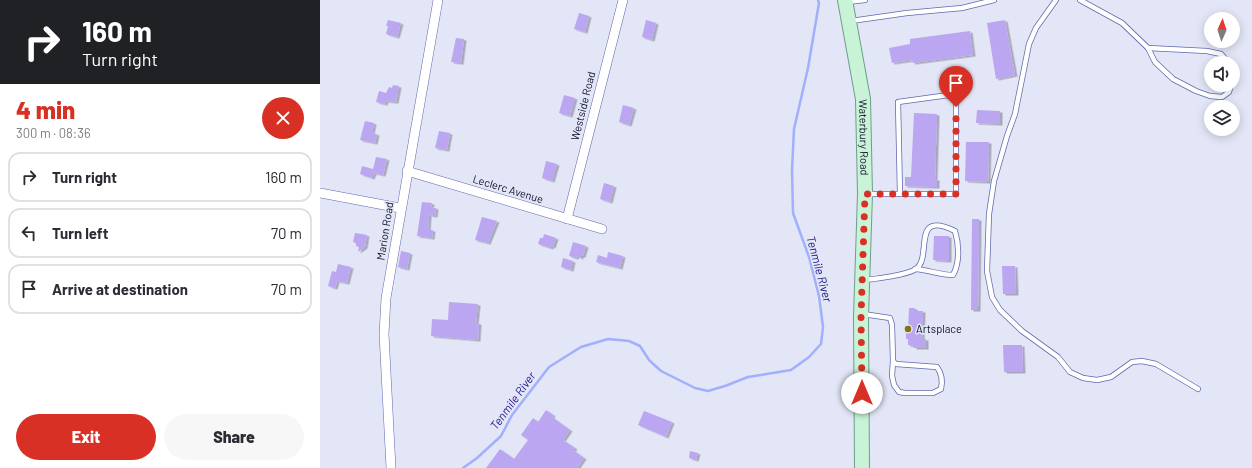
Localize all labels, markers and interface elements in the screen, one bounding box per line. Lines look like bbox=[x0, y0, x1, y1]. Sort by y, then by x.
north arrow bbox=[1204, 12, 1240, 48]
map controls bbox=[1204, 12, 1240, 136]
text: 160 m bbox=[82, 14, 152, 48]
icon: right bbox=[16, 16, 68, 68]
text: Turn right bbox=[82, 48, 158, 70]
button: sound bbox=[1204, 56, 1240, 92]
pin bbox=[939, 66, 973, 107]
street label: Westside Road bbox=[568, 70, 597, 142]
icon: arrive bbox=[945, 72, 967, 94]
text: 4 min bbox=[16, 95, 75, 124]
button: close bbox=[262, 97, 304, 139]
street label: Waterbury Road bbox=[857, 99, 872, 176]
button: layers bbox=[1204, 100, 1240, 136]
text: 300 m · 08:36 bbox=[16, 125, 91, 141]
icon: right bbox=[18, 166, 40, 188]
text: Turn right bbox=[52, 168, 117, 186]
text: 160 m bbox=[265, 168, 302, 186]
street label: Leclerc Avenue bbox=[471, 172, 545, 205]
street label: Marion Road bbox=[373, 201, 396, 261]
icon: left bbox=[18, 222, 40, 244]
text: Turn left bbox=[52, 224, 108, 242]
text: 70 m bbox=[271, 224, 302, 242]
water label: Tenmile River bbox=[804, 234, 836, 304]
icon: arrive bbox=[18, 278, 40, 300]
text: Arrive at destination bbox=[52, 280, 188, 298]
text: 70 m bbox=[271, 280, 302, 298]
place label: Artsplace bbox=[916, 322, 962, 335]
marker: Artsplace bbox=[903, 324, 913, 334]
water label: Tenmile River bbox=[487, 368, 538, 432]
position arrow bbox=[841, 372, 883, 414]
button: Exit bbox=[16, 414, 156, 460]
button: Share bbox=[164, 414, 304, 460]

